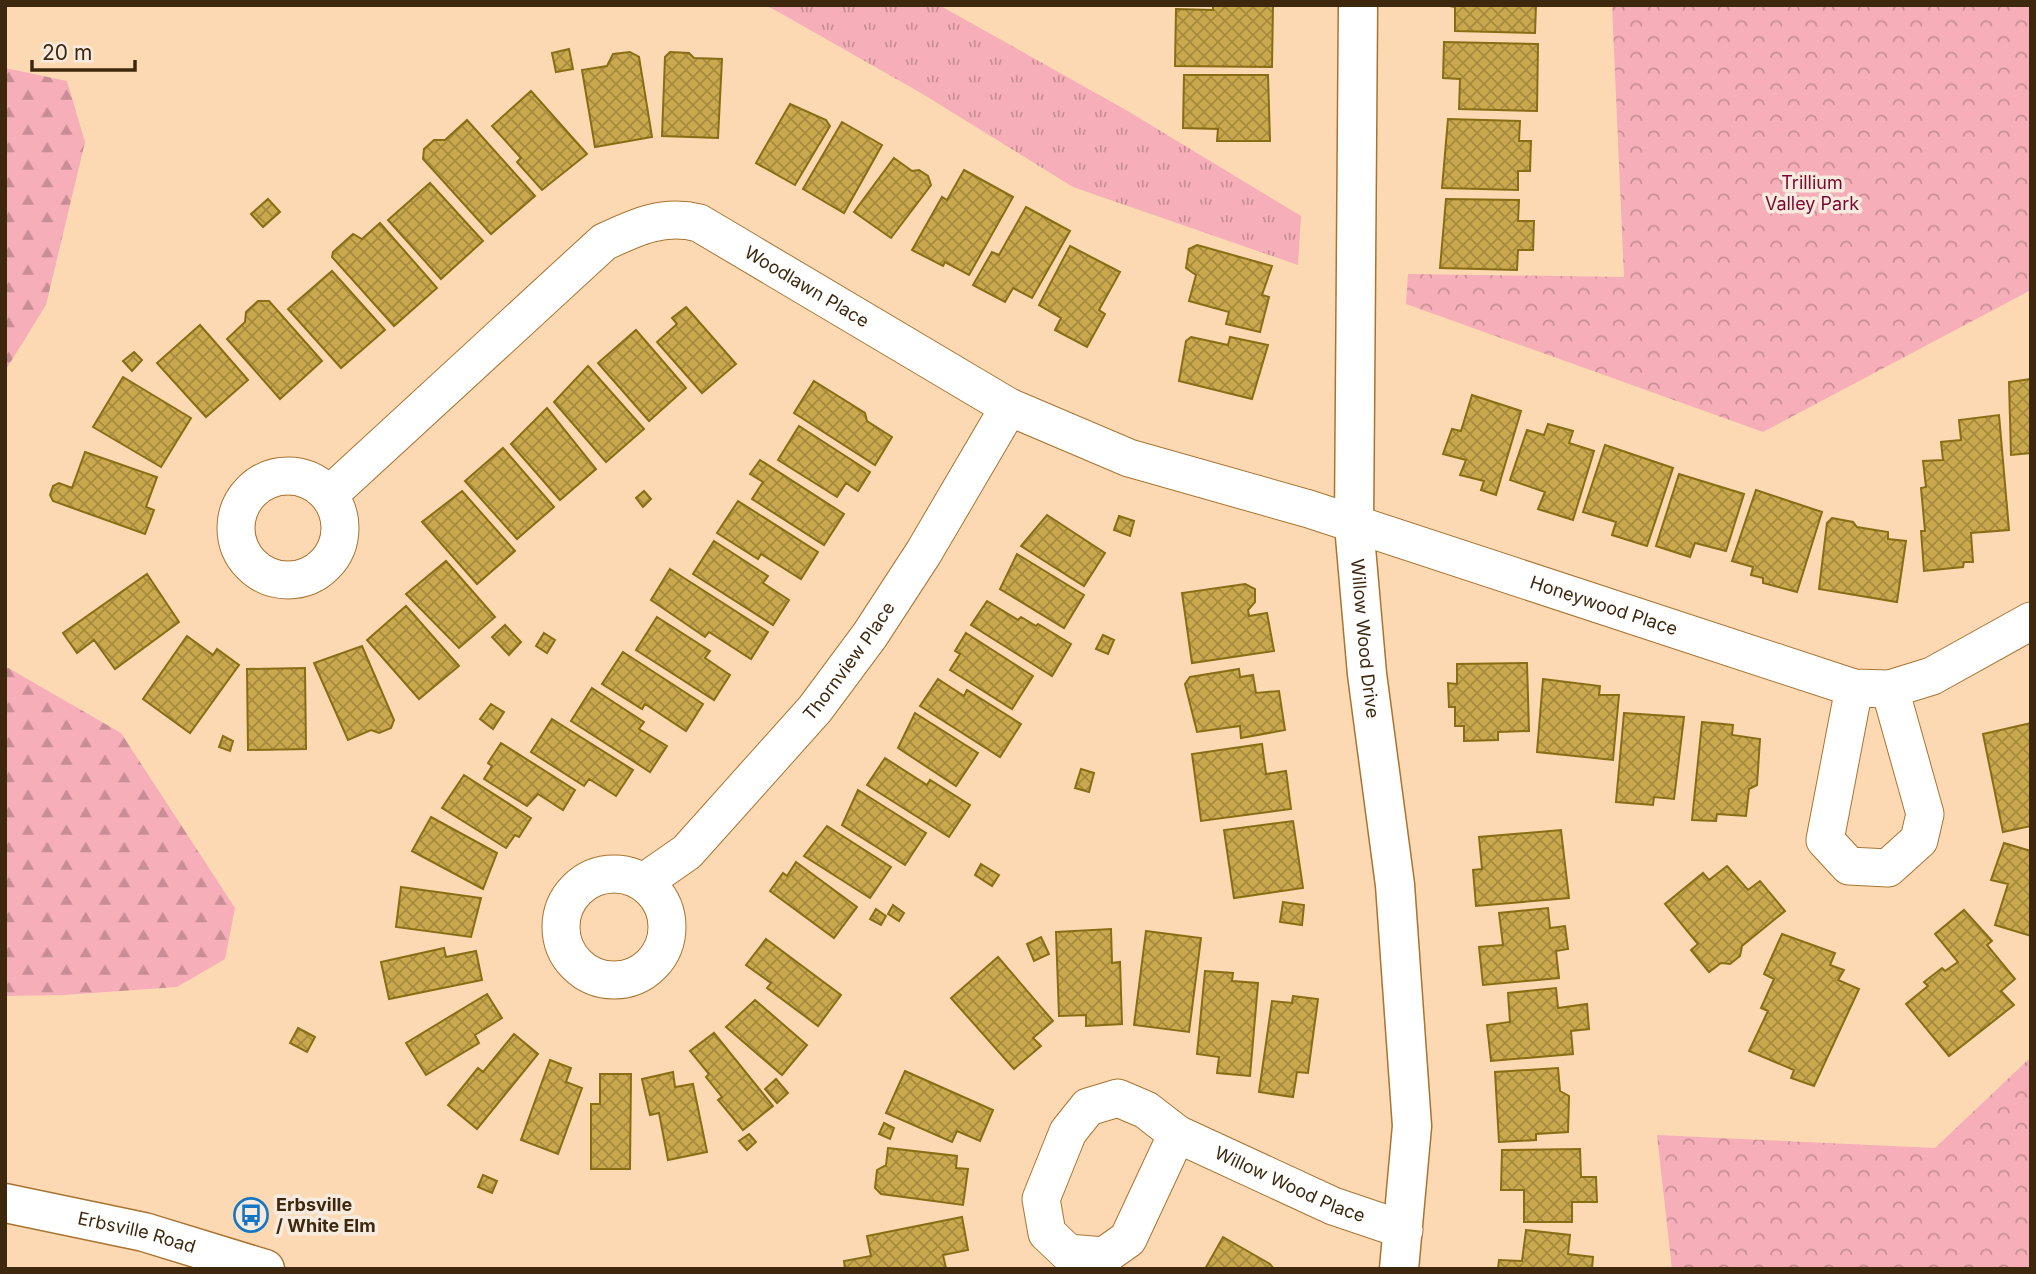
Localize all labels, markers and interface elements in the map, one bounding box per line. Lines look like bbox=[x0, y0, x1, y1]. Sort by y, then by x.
scale bar bbox=[32, 28, 135, 72]
text: 20 m bbox=[42, 40, 92, 65]
park label: Trillium Valley Park bbox=[1765, 172, 1859, 214]
street label: Woodlawn Place bbox=[741, 241, 873, 331]
street label: Willow Wood Drive bbox=[1347, 558, 1384, 719]
street label: Honeywood Place bbox=[1527, 571, 1680, 639]
street label: Thornview Place bbox=[799, 598, 899, 725]
street label: Willow Wood Place bbox=[1212, 1142, 1368, 1226]
place label: Erbsville / White Elm bbox=[276, 1194, 376, 1236]
bus stop icon: Erbsville / White Elm bbox=[232, 1196, 270, 1234]
street label: Erbsville Road bbox=[76, 1207, 198, 1257]

